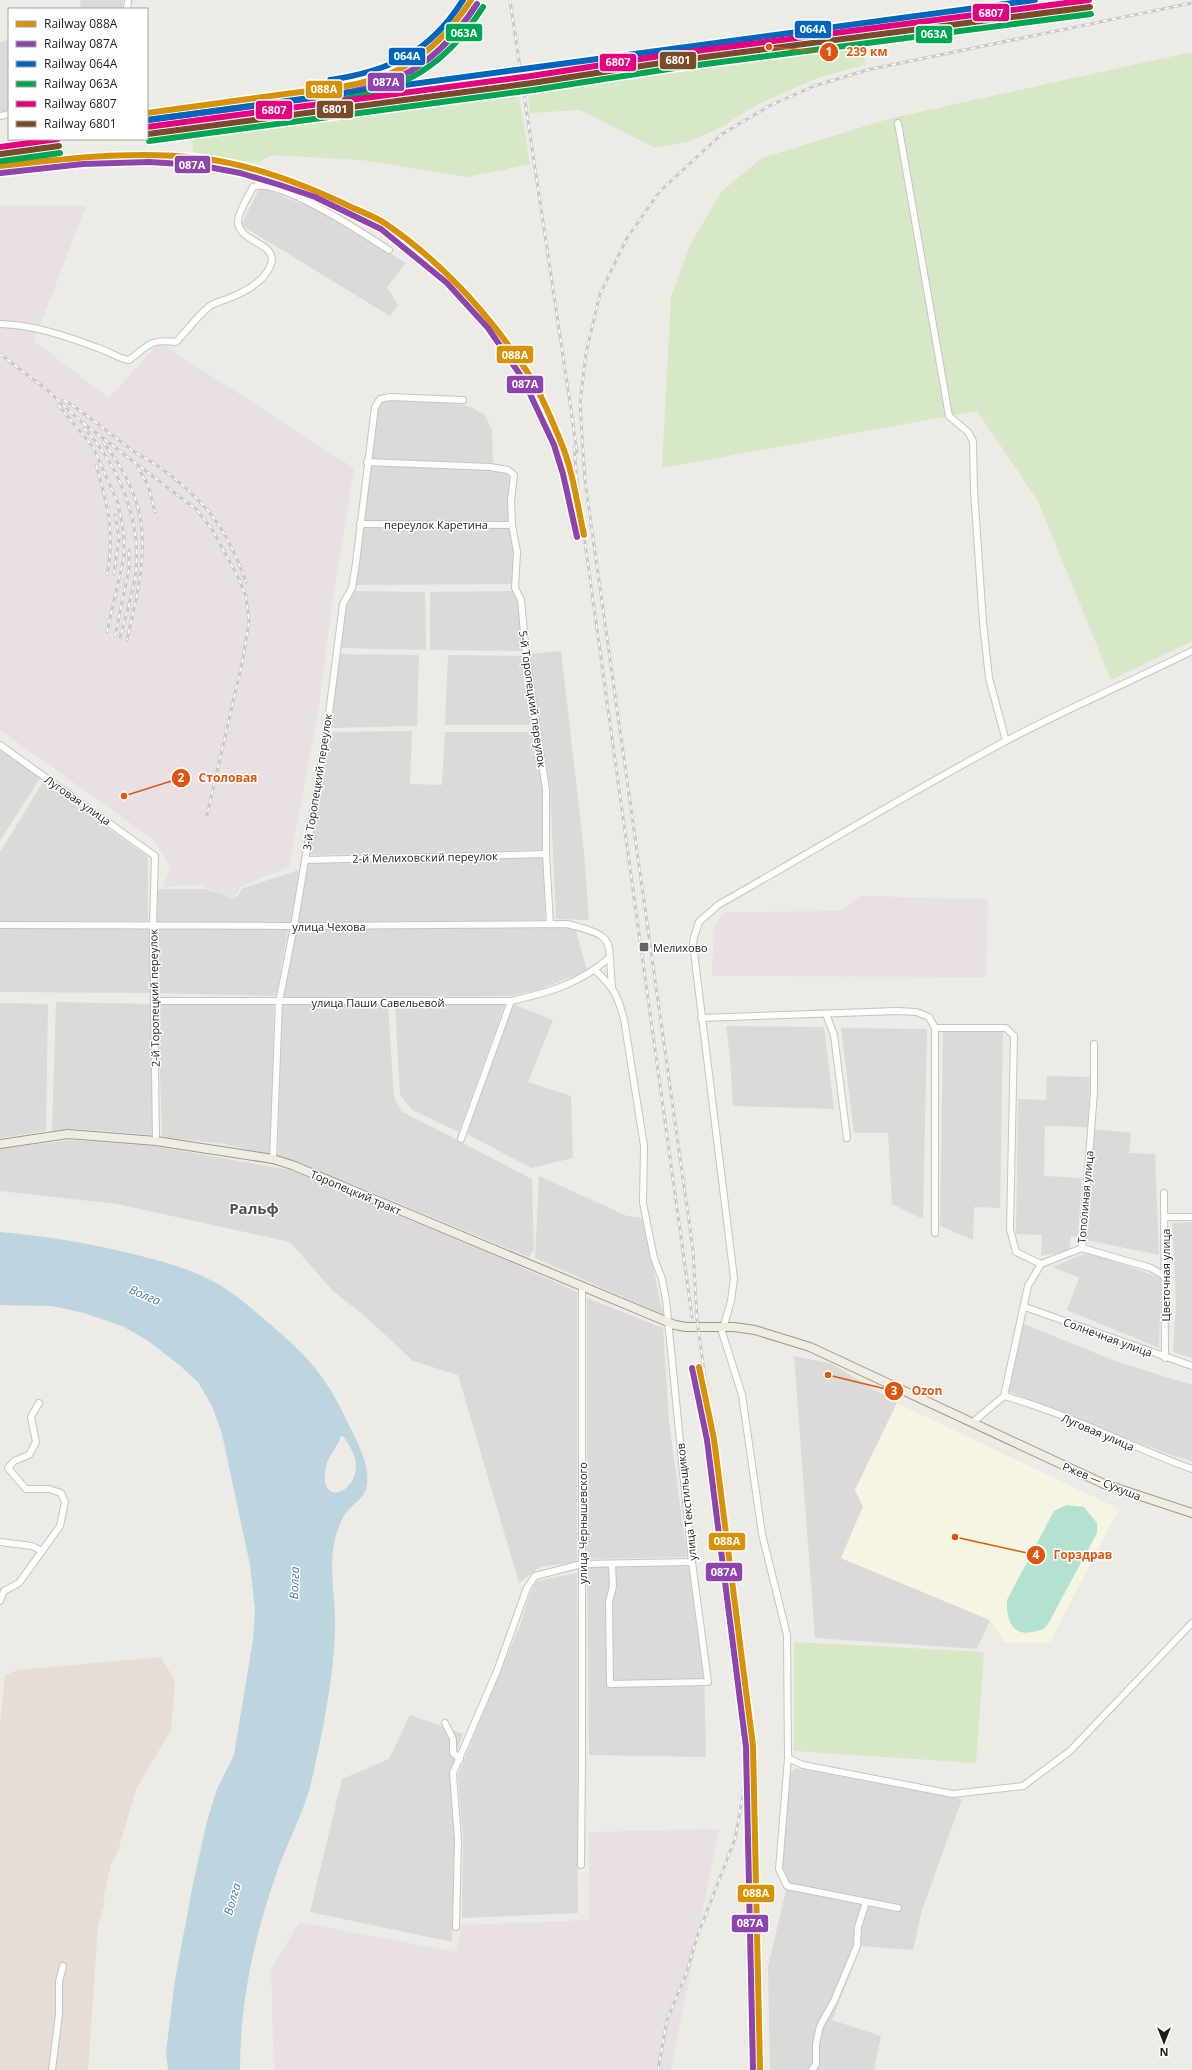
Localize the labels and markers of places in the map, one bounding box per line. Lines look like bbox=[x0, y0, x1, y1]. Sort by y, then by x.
callout: 239 км bbox=[819, 40, 896, 64]
callout: Столовая bbox=[171, 766, 266, 790]
place label: Мелихово bbox=[653, 940, 708, 955]
marker: Мелихово bbox=[638, 941, 650, 953]
callout: Ozon bbox=[884, 1379, 951, 1403]
callout: Горздрав bbox=[1026, 1543, 1120, 1567]

